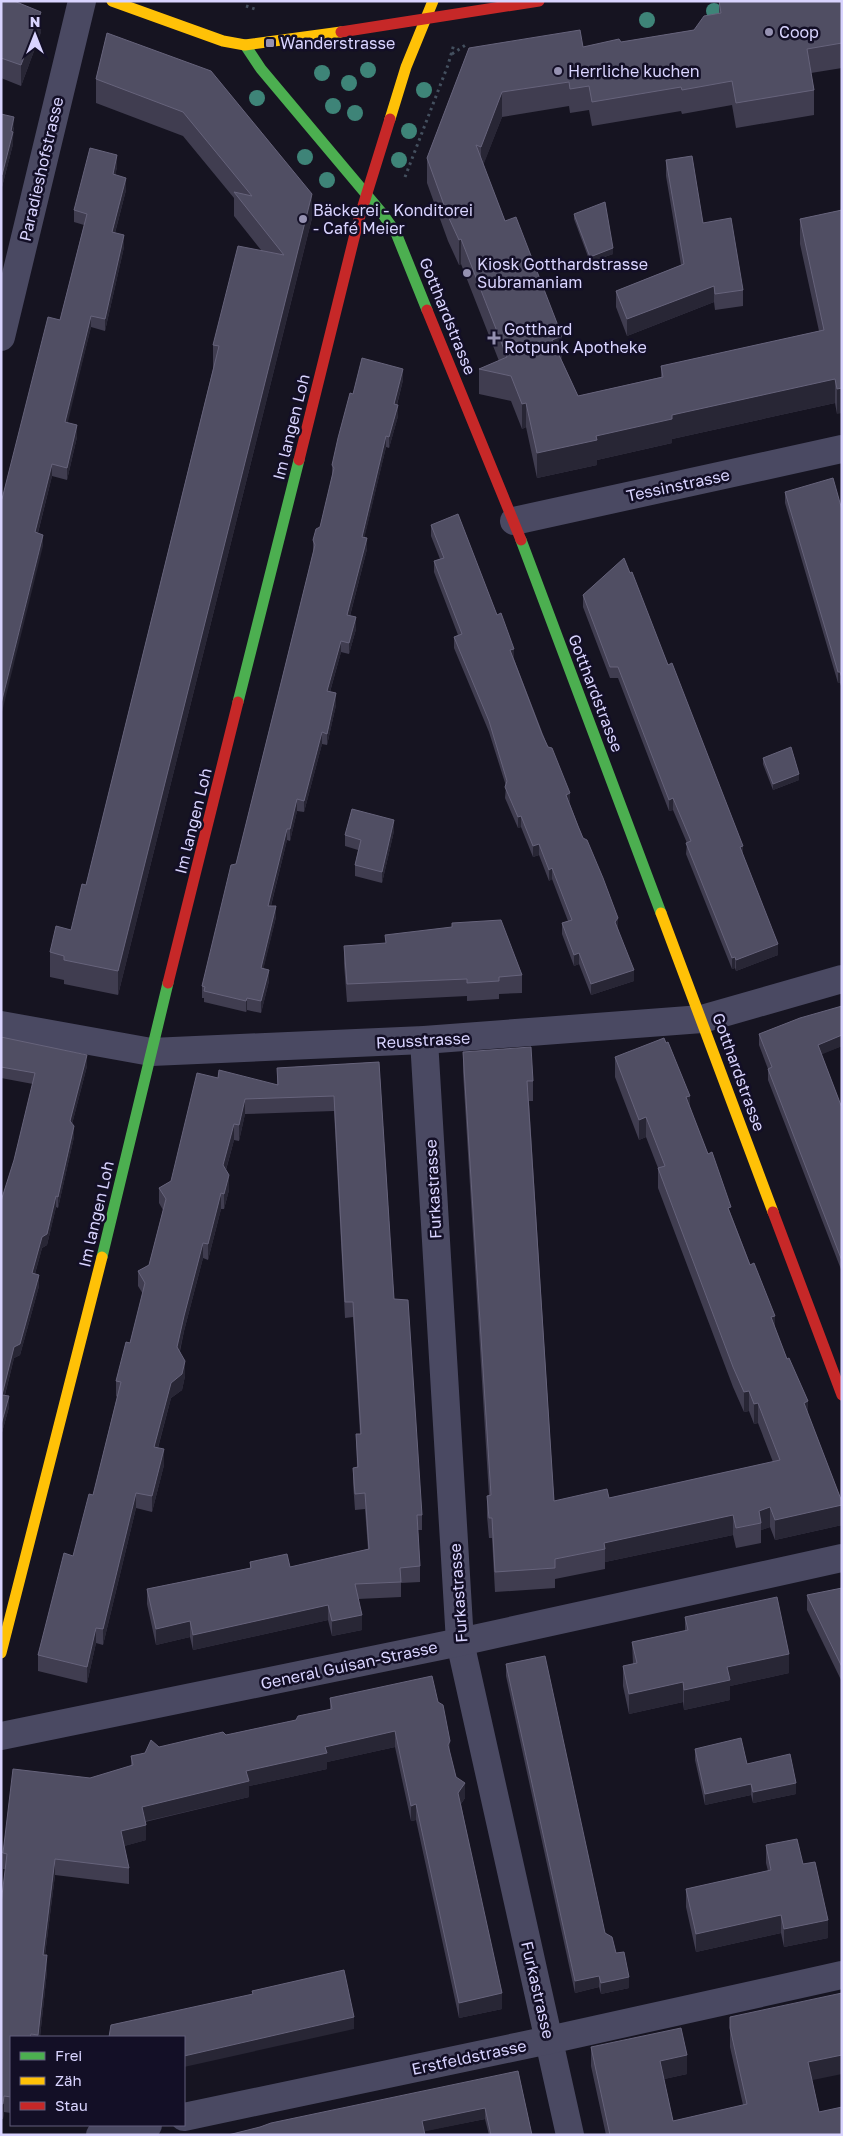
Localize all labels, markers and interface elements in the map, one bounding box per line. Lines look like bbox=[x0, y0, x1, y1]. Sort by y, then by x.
north arrow bbox=[10, 10, 60, 60]
text: N bbox=[30, 13, 40, 30]
place label: Coop bbox=[779, 22, 819, 42]
marker: Coop bbox=[763, 26, 775, 38]
place label: Wanderstrasse bbox=[280, 33, 395, 53]
marker: Wanderstrasse bbox=[264, 37, 276, 49]
place label: Herrliche kuchen bbox=[568, 61, 700, 81]
marker: Herrliche kuchen bbox=[552, 65, 564, 77]
street label: Paradieshofstrasse bbox=[15, 95, 67, 243]
place label: Bäckerei - Konditorei - Café Meier bbox=[313, 200, 473, 238]
marker: Bäckerei - Konditorei - Café Meier bbox=[297, 213, 309, 225]
place label: Kiosk Gotthardstrasse Subramaniam bbox=[477, 254, 648, 292]
street label: Gotthardstrasse bbox=[415, 255, 481, 377]
marker: Kiosk Gotthardstrasse Subramaniam bbox=[461, 267, 473, 279]
place label: Gotthard Rotpunk Apotheke bbox=[504, 319, 647, 357]
marker: Gotthard Rotpunk Apotheke bbox=[488, 332, 500, 344]
street label: Im langen Loh bbox=[268, 372, 314, 482]
street label: Tessinstrasse bbox=[625, 464, 731, 506]
street label: Gotthardstrasse bbox=[564, 631, 628, 755]
street label: Im langen Loh bbox=[170, 766, 216, 876]
street label: Gotthardstrasse bbox=[708, 1010, 770, 1134]
street label: Reusstrasse bbox=[375, 1028, 471, 1052]
street label: Furkastrasse bbox=[420, 1139, 446, 1239]
street label: Im langen Loh bbox=[74, 1159, 118, 1269]
street label: Furkastrasse bbox=[445, 1543, 471, 1643]
street label: General Guisan-Strasse bbox=[259, 1636, 439, 1694]
street label: Furkastrasse bbox=[517, 1939, 559, 2041]
street label: Erstfeldstrasse bbox=[410, 2035, 528, 2079]
legend bbox=[10, 2036, 185, 2126]
text: Frei bbox=[55, 2046, 82, 2064]
text: Zäh bbox=[55, 2071, 82, 2089]
text: Stau bbox=[55, 2096, 88, 2114]

